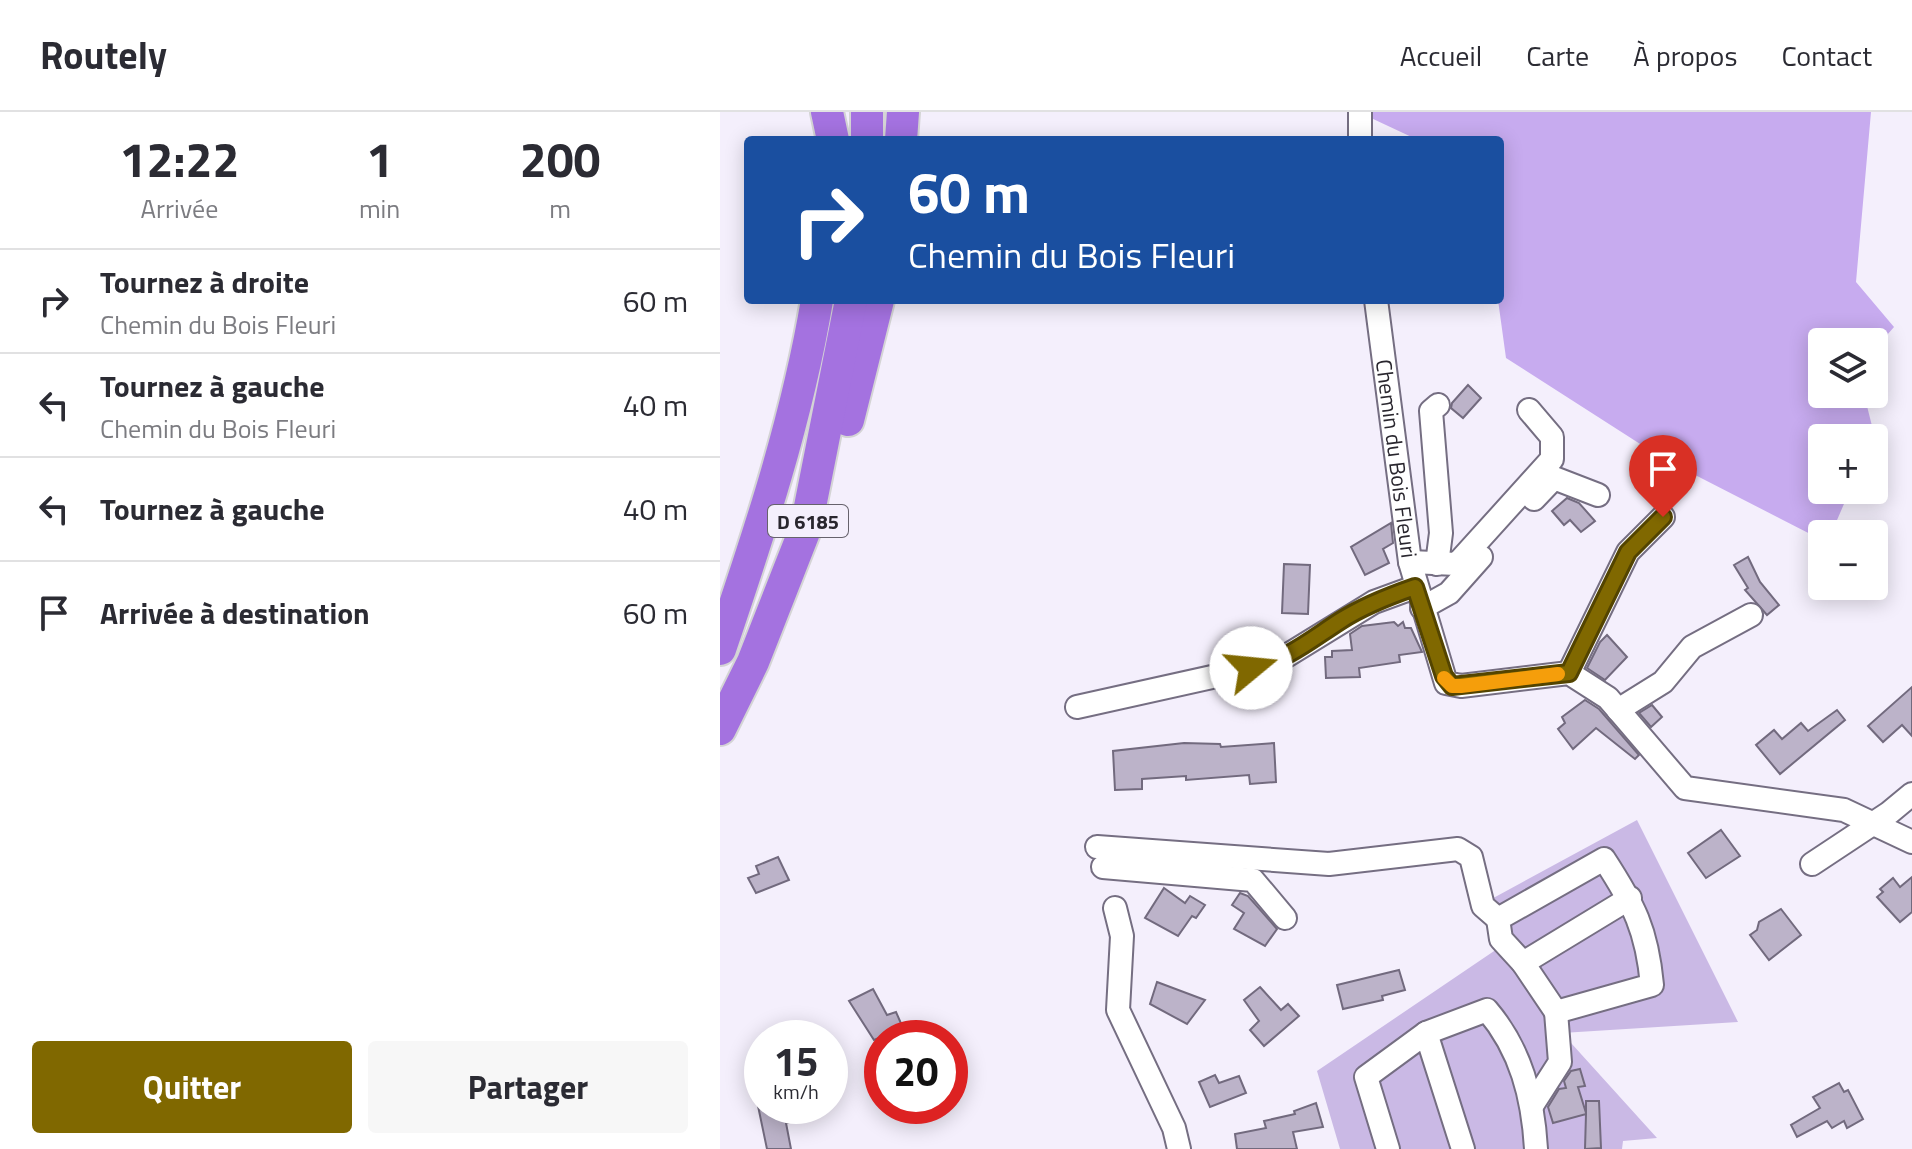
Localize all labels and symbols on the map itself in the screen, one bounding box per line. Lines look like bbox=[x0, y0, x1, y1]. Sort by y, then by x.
street label: Chemin du Bois Fleuri bbox=[1367, 357, 1426, 560]
pin bbox=[1629, 435, 1697, 517]
road number: D 6185 bbox=[768, 505, 848, 537]
position arrow bbox=[1209, 626, 1293, 710]
speed limit sign: 20 bbox=[864, 1020, 968, 1124]

